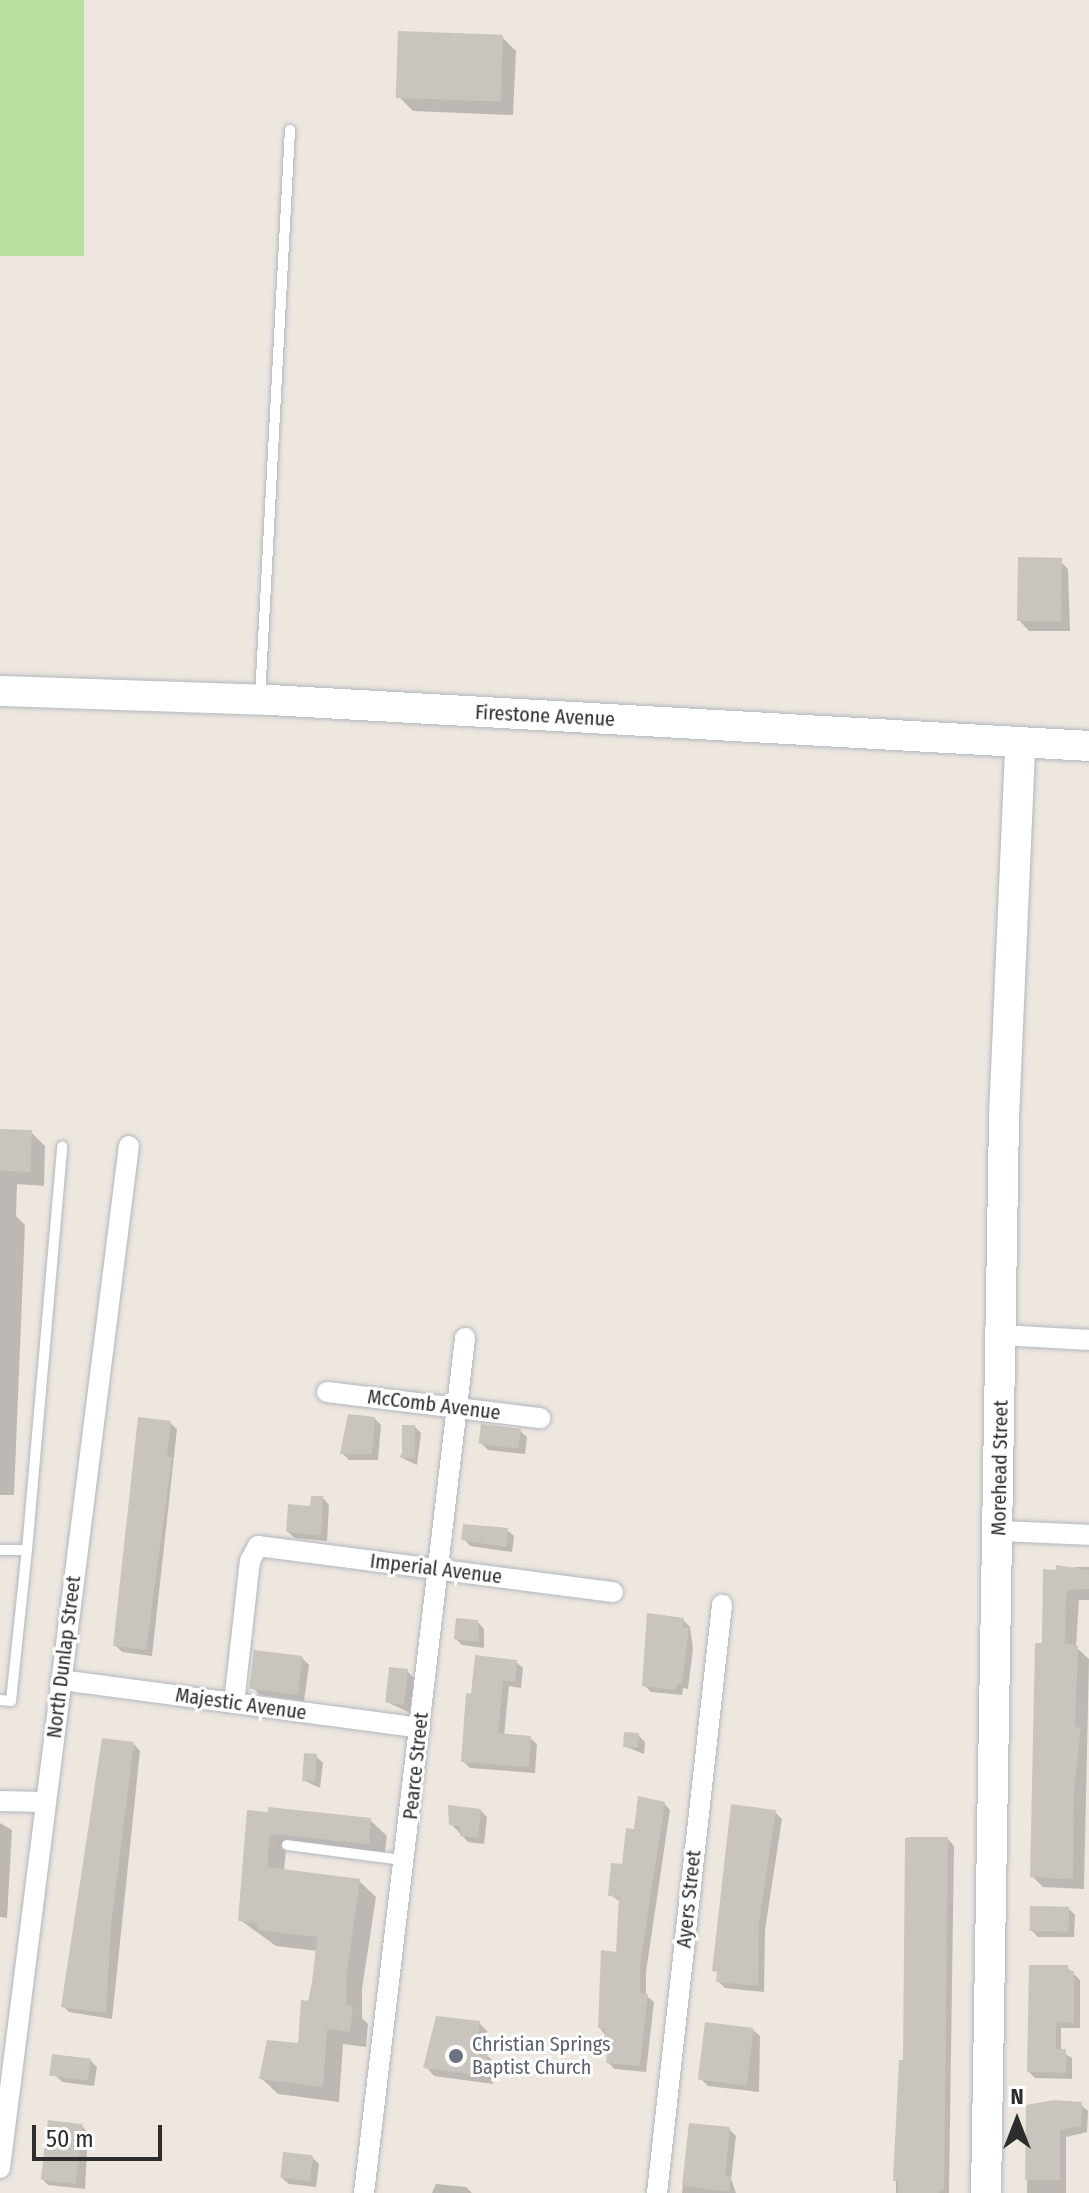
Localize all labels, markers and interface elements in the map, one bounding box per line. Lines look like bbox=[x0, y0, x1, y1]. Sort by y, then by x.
street label: Firestone Avenue bbox=[474, 700, 616, 732]
street label: McComb Avenue bbox=[366, 1385, 502, 1425]
street label: Morehead Street bbox=[987, 1400, 1013, 1536]
street label: Imperial Avenue bbox=[369, 1549, 503, 1589]
street label: North Dunlap Street bbox=[42, 1574, 86, 1740]
street label: Majestic Avenue bbox=[174, 1683, 308, 1725]
street label: Pearce Street bbox=[398, 1711, 434, 1821]
street label: Ayers Street bbox=[672, 1849, 706, 1949]
place label: Christian Springs Baptist Church bbox=[472, 2032, 611, 2079]
marker: Christian Springs Baptist Church bbox=[447, 2047, 465, 2065]
north arrow bbox=[977, 2081, 1057, 2161]
text: N bbox=[1010, 2083, 1024, 2110]
scale bar bbox=[36, 2109, 166, 2159]
text: 50 m bbox=[46, 2125, 94, 2153]

